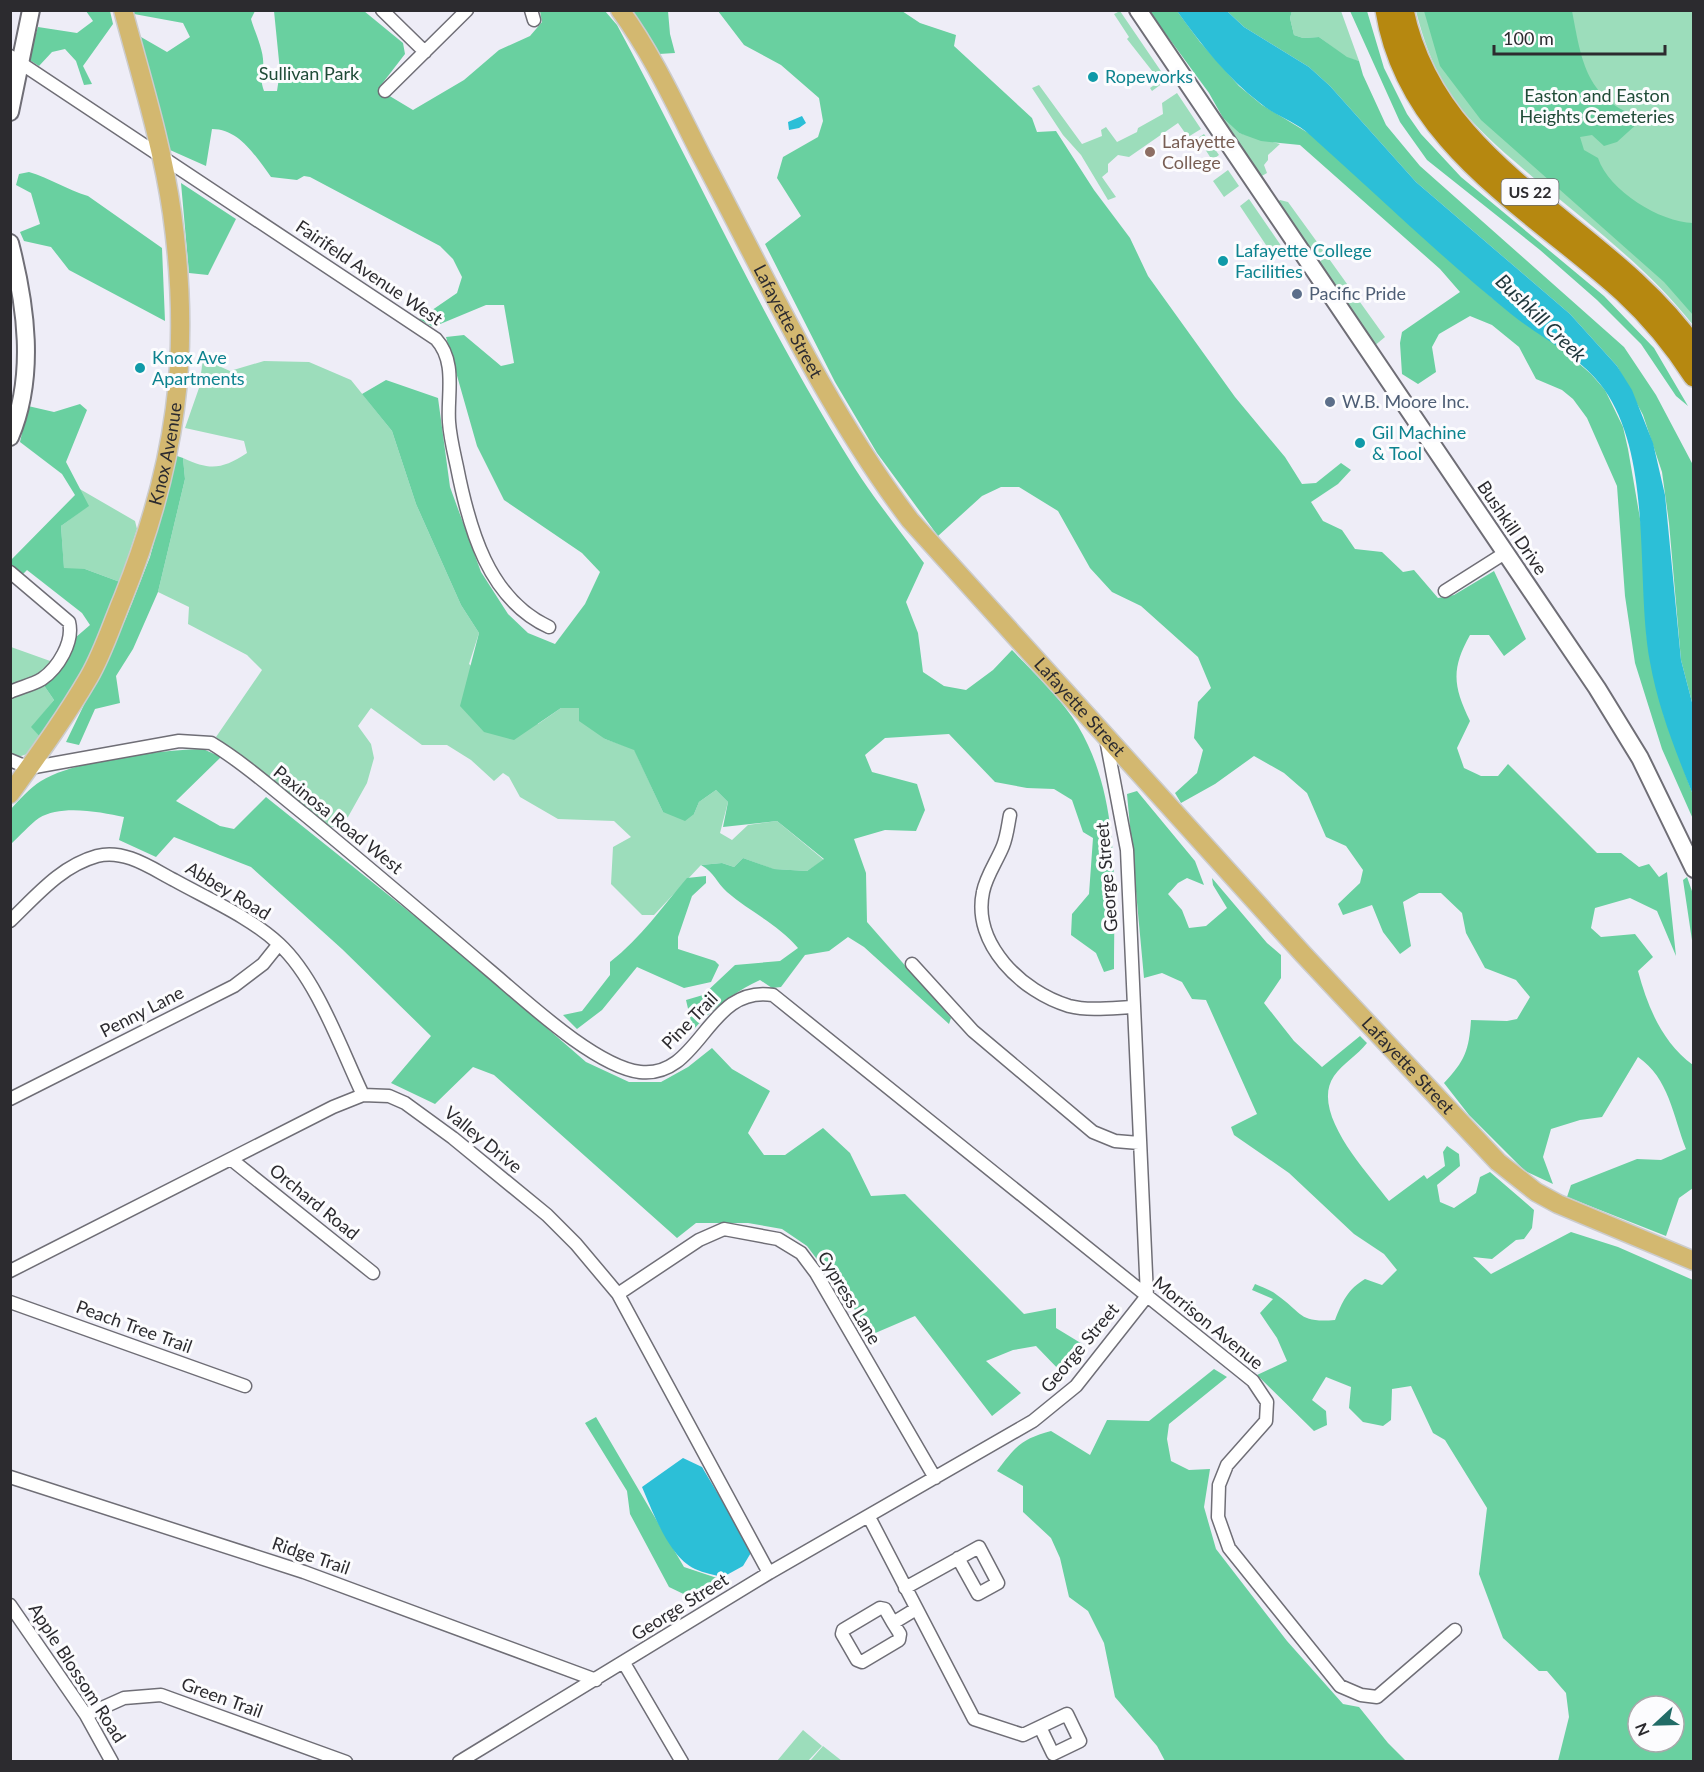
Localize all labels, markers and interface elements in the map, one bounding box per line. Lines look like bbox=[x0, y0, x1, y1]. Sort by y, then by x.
scale bar bbox=[1494, 18, 1665, 56]
text: 100 m bbox=[1503, 27, 1554, 49]
park label: Sullivan Park bbox=[259, 62, 360, 84]
place label: Ropeworks bbox=[1105, 65, 1193, 87]
marker: Ropeworks bbox=[1086, 70, 1100, 84]
park label: Easton and Easton Heights Cemeteries bbox=[1519, 84, 1675, 127]
place label: Lafayette College bbox=[1162, 130, 1235, 173]
marker: Lafayette College bbox=[1143, 145, 1157, 159]
road number: US 22 bbox=[1502, 179, 1558, 205]
street label: Fairifeld Avenue West bbox=[292, 215, 448, 330]
place label: Lafayette College Facilities bbox=[1235, 239, 1372, 282]
marker: Lafayette College Facilities bbox=[1216, 254, 1230, 268]
street label: Lafayette Street bbox=[749, 261, 828, 382]
water label: Bushkill Creek bbox=[1492, 268, 1592, 367]
place label: Pacific Pride bbox=[1309, 282, 1406, 304]
marker: Pacific Pride bbox=[1290, 287, 1304, 301]
place label: Knox Ave Apartments bbox=[152, 346, 245, 389]
marker: Knox Ave Apartments bbox=[133, 361, 147, 375]
place label: W.B. Moore Inc. bbox=[1342, 390, 1469, 412]
marker: W.B. Moore Inc. bbox=[1323, 395, 1337, 409]
street label: Knox Avenue bbox=[143, 401, 186, 508]
place label: Gil Machine & Tool bbox=[1372, 421, 1466, 464]
marker: Gil Machine & Tool bbox=[1353, 436, 1367, 450]
street label: Bushkill Drive bbox=[1473, 476, 1552, 579]
street label: Lafayette Street bbox=[1030, 653, 1131, 761]
street label: Paxinosa Road West bbox=[270, 760, 408, 878]
street label: George Street bbox=[1090, 821, 1122, 933]
street label: Abbey Road bbox=[182, 856, 275, 924]
street label: Penny Lane bbox=[96, 981, 187, 1042]
street label: Pine Trail bbox=[657, 987, 722, 1054]
street label: Lafayette Street bbox=[1358, 1012, 1460, 1119]
street label: Valley Drive bbox=[440, 1101, 527, 1177]
street label: Orchard Road bbox=[265, 1158, 364, 1244]
street label: Cypress Lane bbox=[813, 1247, 886, 1348]
street label: Morrison Avenue bbox=[1149, 1271, 1268, 1373]
street label: Peach Tree Trail bbox=[73, 1295, 195, 1357]
street label: George Street bbox=[1036, 1298, 1123, 1396]
street label: Ridge Trail bbox=[269, 1531, 353, 1579]
street label: George Street bbox=[627, 1567, 732, 1645]
street label: Apple Blossom Road bbox=[25, 1599, 131, 1746]
street label: Green Trail bbox=[179, 1672, 266, 1722]
north arrow bbox=[1626, 1694, 1686, 1754]
text: N bbox=[1631, 1721, 1653, 1739]

